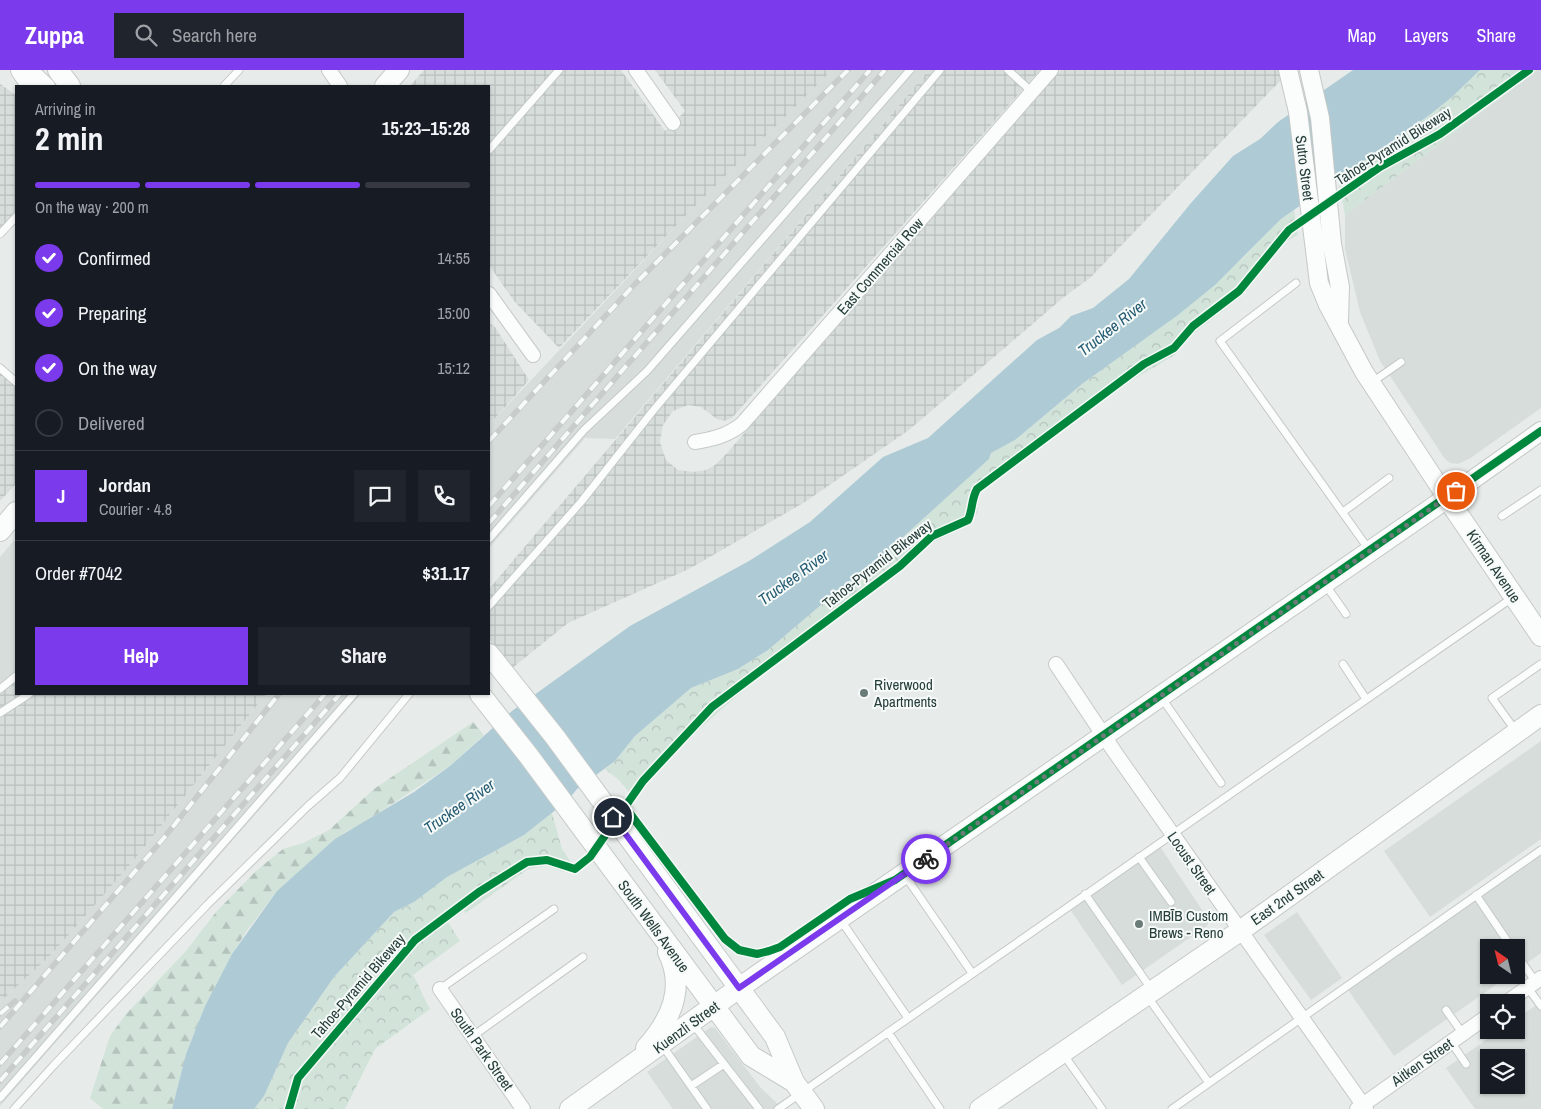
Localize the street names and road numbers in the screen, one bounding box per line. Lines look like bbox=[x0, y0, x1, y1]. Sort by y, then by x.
street label: Tahoe-Pyramid Bikeway bbox=[1331, 101, 1456, 190]
street label: Sutro Street bbox=[1291, 134, 1319, 202]
street label: East Commercial Row bbox=[832, 213, 928, 319]
street label: Tahoe-Pyramid Bikeway bbox=[818, 514, 937, 613]
street label: Kirman Avenue bbox=[1462, 525, 1526, 607]
street label: Locust Street bbox=[1163, 827, 1222, 899]
street label: East 2nd Street bbox=[1246, 864, 1328, 930]
street label: South Wells Avenue bbox=[613, 875, 695, 977]
street label: Tahoe-Pyramid Bikeway bbox=[306, 928, 410, 1043]
street label: Kuenzli Street bbox=[649, 995, 724, 1058]
street label: South Park Street bbox=[446, 1003, 519, 1095]
street label: Aitken Street bbox=[1386, 1033, 1458, 1092]

